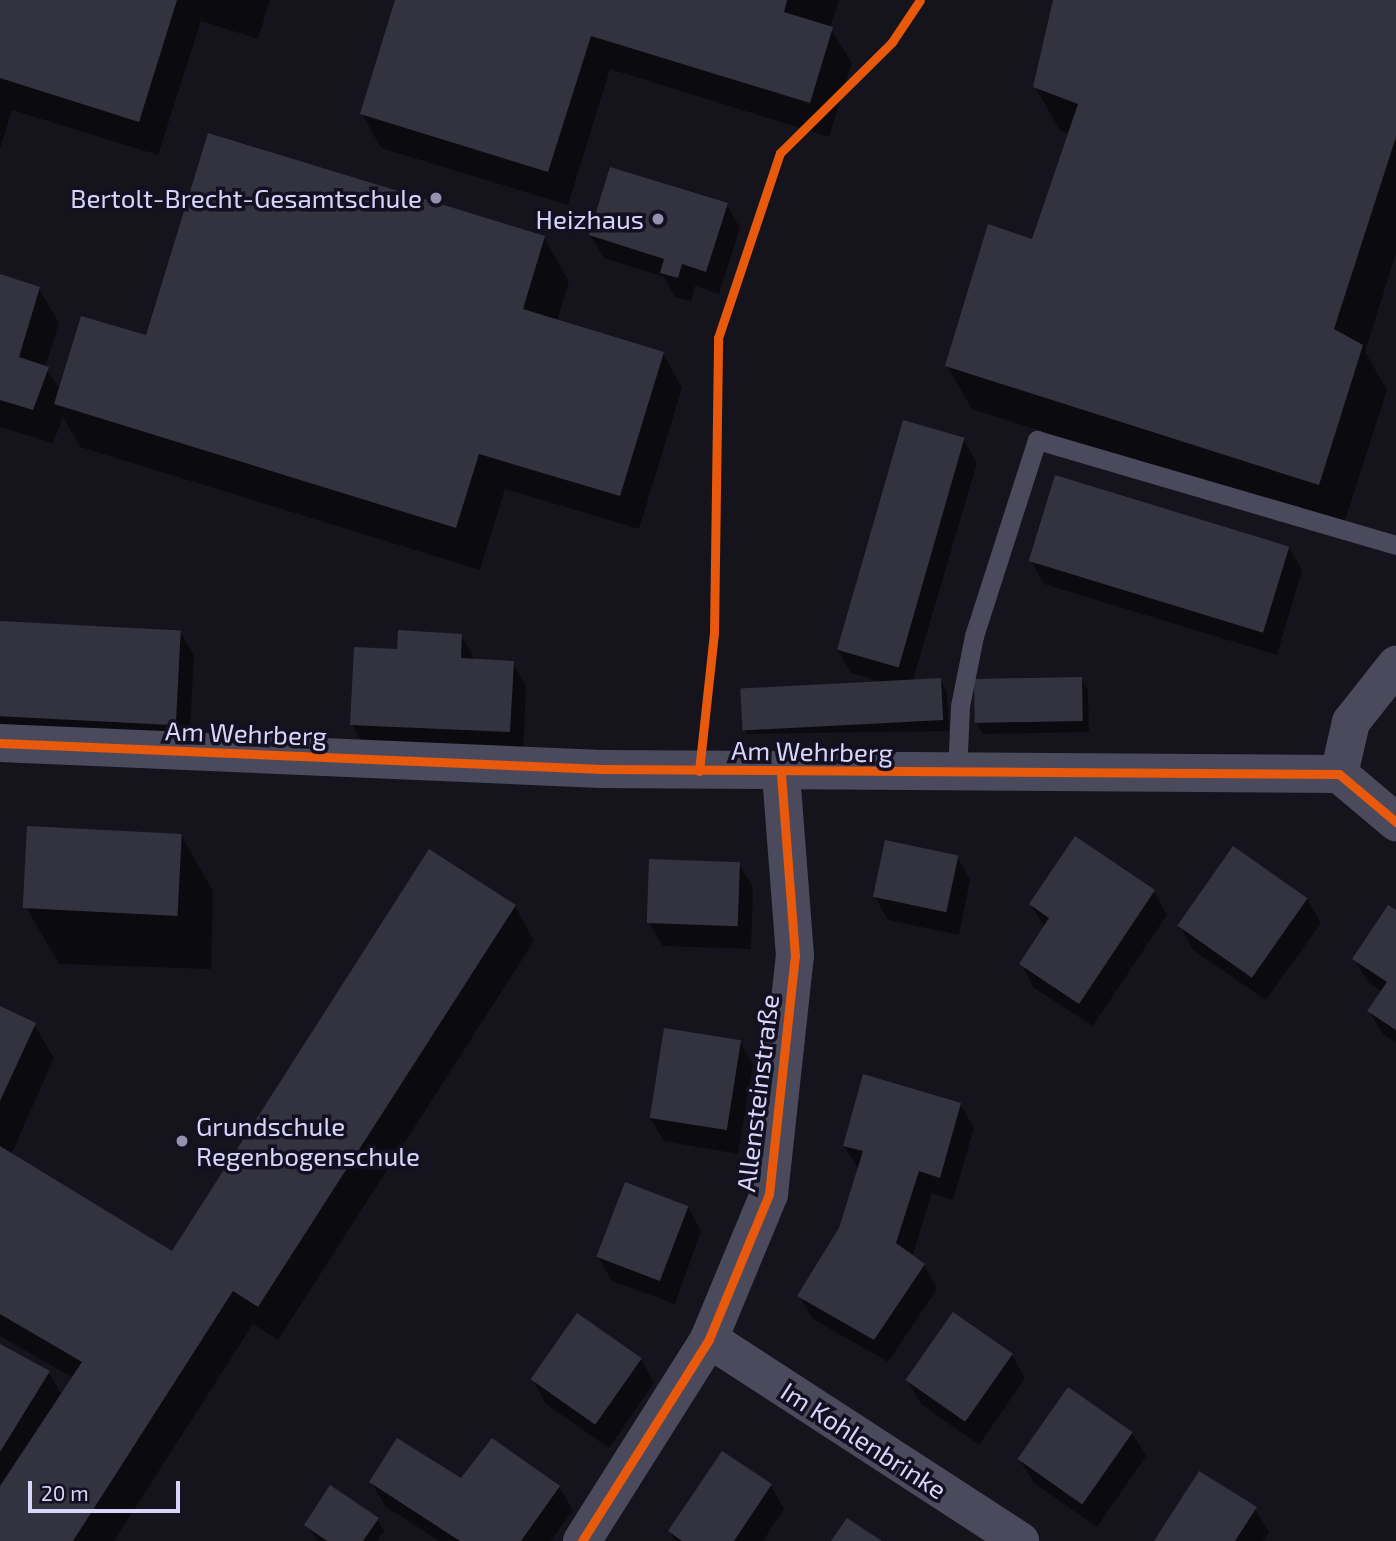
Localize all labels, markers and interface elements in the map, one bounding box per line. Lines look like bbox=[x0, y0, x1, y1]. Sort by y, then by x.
place label: Bertolt-Brecht-Gesamtschule bbox=[70, 182, 422, 214]
marker: Bertolt-Brecht-Gesamtschule bbox=[428, 190, 444, 206]
place label: Heizhaus bbox=[536, 203, 644, 235]
marker: Heizhaus bbox=[650, 211, 666, 227]
street label: Am Wehrberg bbox=[164, 715, 328, 751]
street label: Am Wehrberg bbox=[731, 734, 893, 768]
street label: Allensteinstraße bbox=[729, 993, 785, 1193]
place label: Grundschule Regenbogenschule bbox=[196, 1110, 420, 1172]
marker: Grundschule Regenbogenschule bbox=[174, 1133, 190, 1149]
street label: Im Kohlenbrinke bbox=[776, 1375, 952, 1505]
scale bar bbox=[32, 1468, 184, 1512]
text: 20 m bbox=[41, 1480, 89, 1505]

